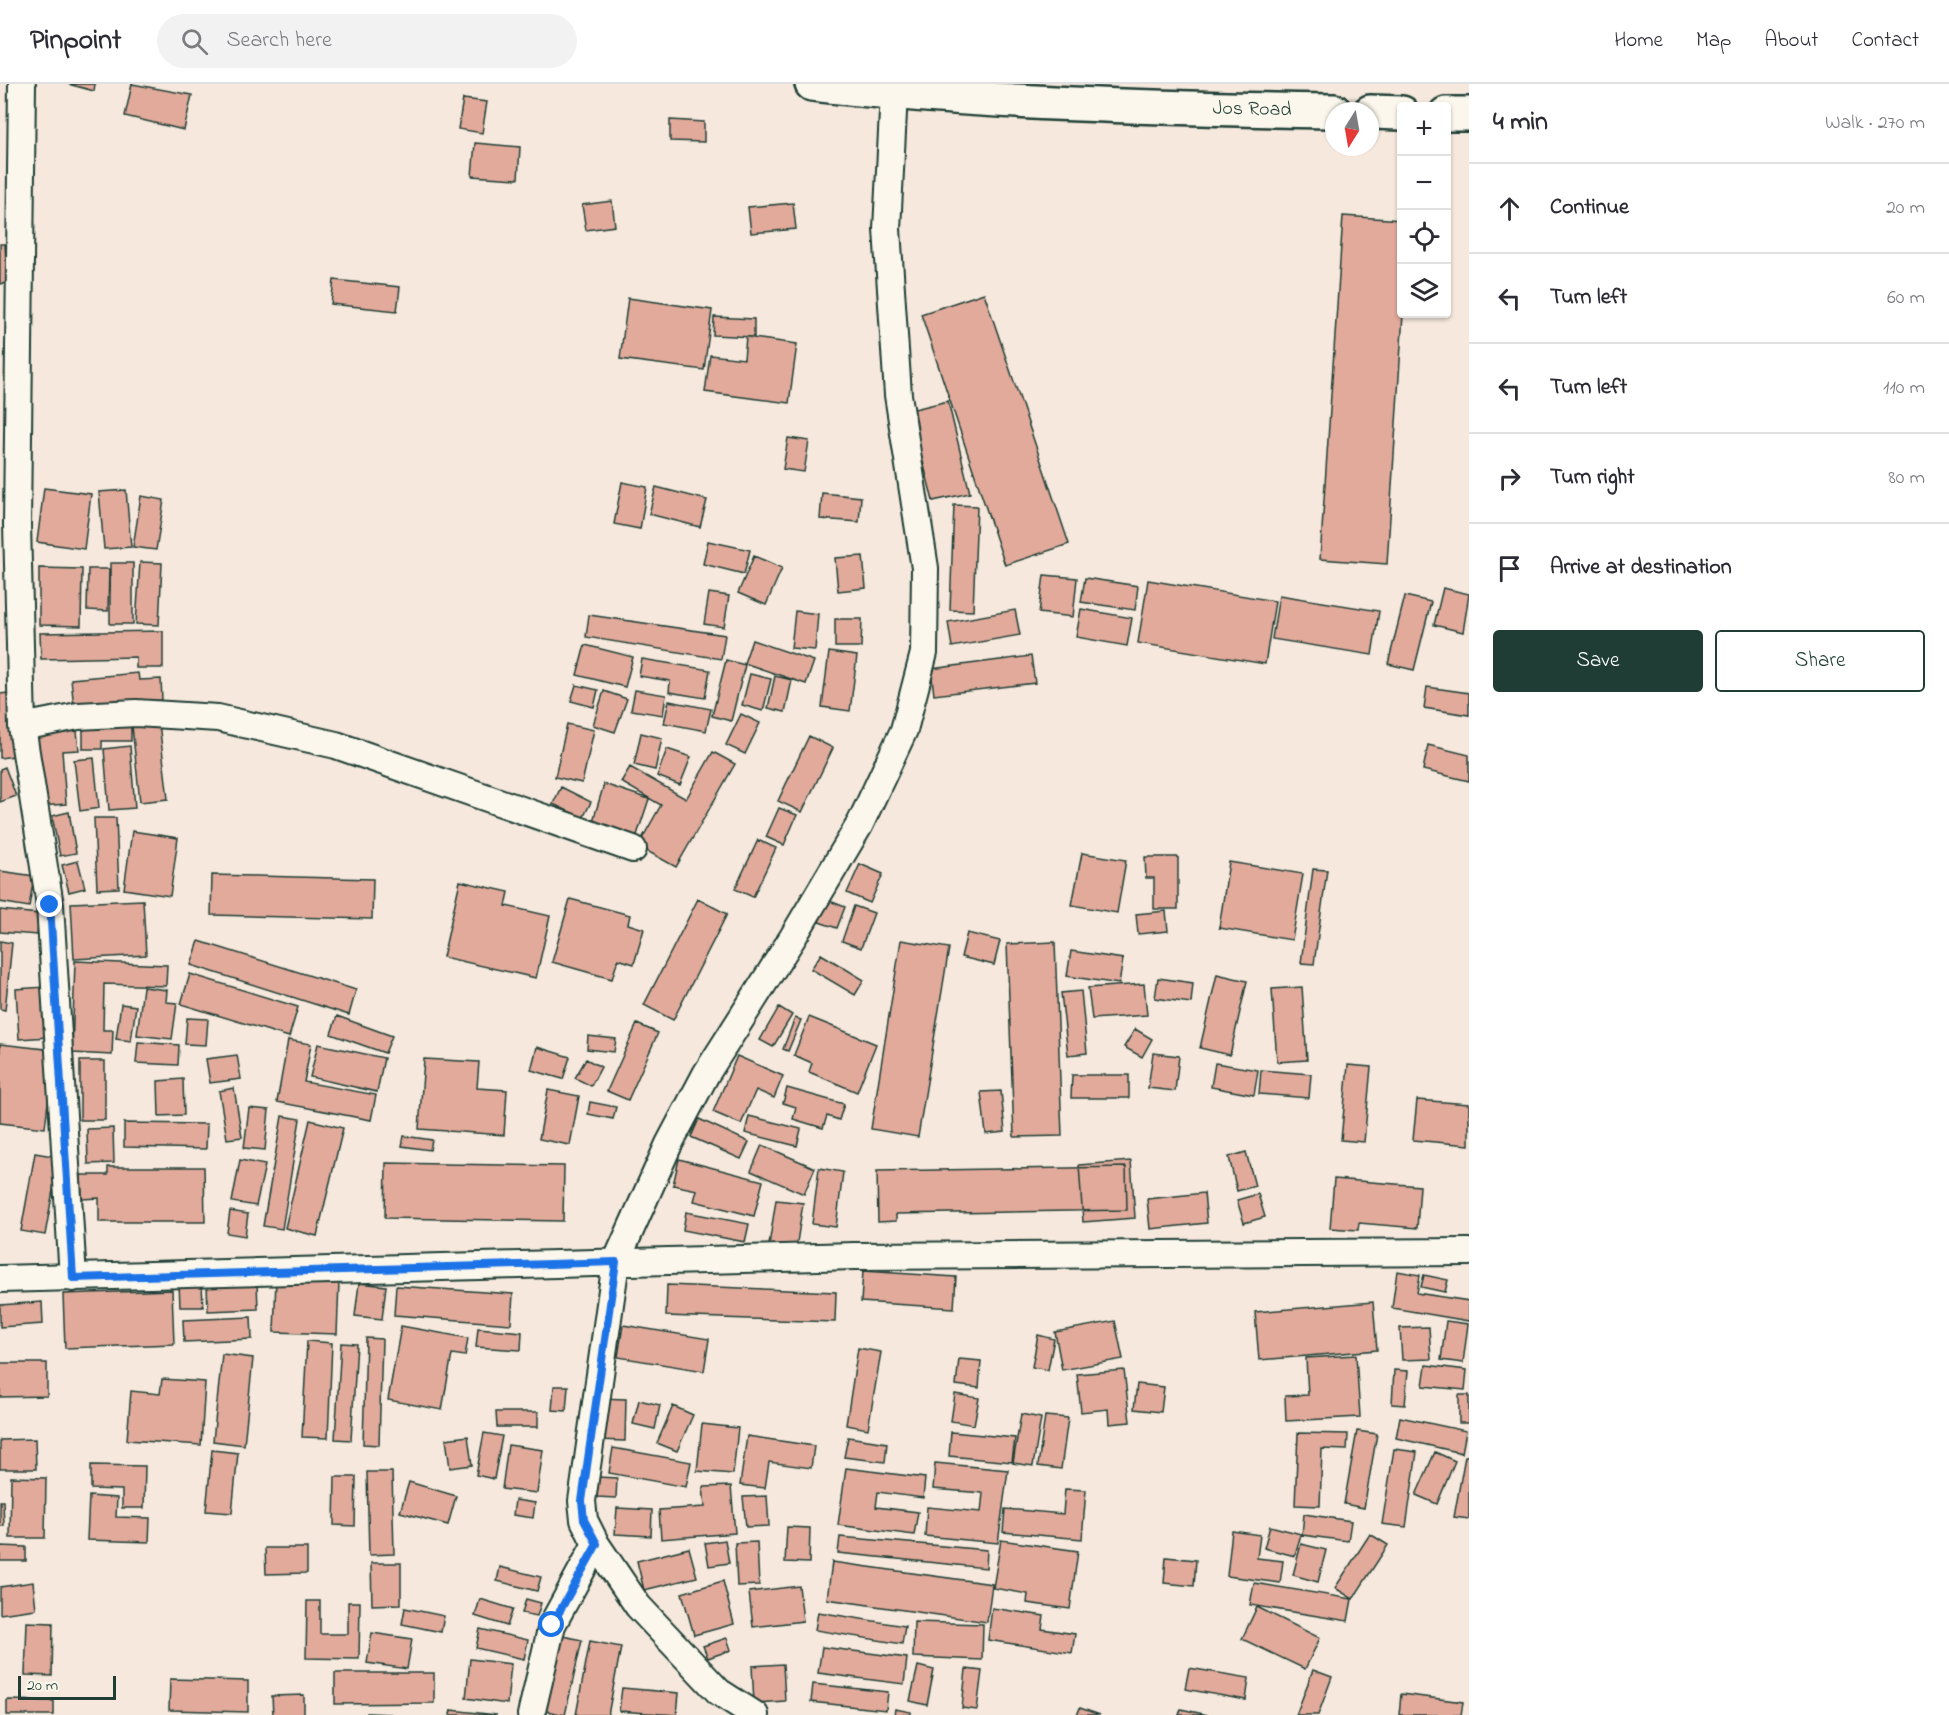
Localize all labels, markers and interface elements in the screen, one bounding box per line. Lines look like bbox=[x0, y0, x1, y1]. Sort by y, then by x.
search box bbox=[157, 14, 577, 68]
text: Pinpoint bbox=[30, 21, 121, 62]
icon: search bbox=[178, 25, 211, 58]
text: Search here bbox=[226, 25, 332, 57]
text: Home bbox=[1614, 26, 1663, 56]
text: Map bbox=[1696, 26, 1731, 56]
text: About bbox=[1764, 26, 1818, 56]
text: Contact bbox=[1851, 26, 1919, 56]
street label: Jos Road bbox=[1212, 94, 1292, 125]
north arrow bbox=[1325, 102, 1379, 156]
map controls bbox=[1397, 102, 1451, 318]
button: + bbox=[1397, 102, 1451, 156]
text: 4 min bbox=[1493, 104, 1548, 142]
text: Walk · 270 m bbox=[1825, 109, 1925, 138]
button: − bbox=[1397, 156, 1451, 210]
icon: ahead bbox=[1493, 192, 1526, 225]
text: Continue bbox=[1550, 192, 1629, 224]
text: 20 m bbox=[1886, 194, 1925, 223]
button: locate bbox=[1397, 210, 1451, 264]
button: layers bbox=[1397, 264, 1451, 318]
icon: left bbox=[1493, 282, 1526, 315]
text: Turn left bbox=[1550, 282, 1627, 314]
text: 60 m bbox=[1887, 284, 1925, 313]
icon: left bbox=[1493, 372, 1526, 405]
text: Turn left bbox=[1550, 372, 1627, 404]
text: 110 m bbox=[1883, 374, 1925, 403]
icon: right bbox=[1493, 462, 1526, 495]
text: Turn right bbox=[1550, 462, 1635, 494]
text: 80 m bbox=[1888, 464, 1925, 493]
icon: arrive bbox=[1493, 552, 1526, 585]
text: Arrive at destination bbox=[1550, 552, 1732, 584]
button: Save bbox=[1493, 630, 1703, 692]
button: Share bbox=[1715, 630, 1925, 692]
route end bbox=[36, 891, 62, 917]
route start bbox=[538, 1611, 564, 1637]
scale bar bbox=[18, 1673, 116, 1700]
text: 20 m bbox=[27, 1674, 58, 1698]

